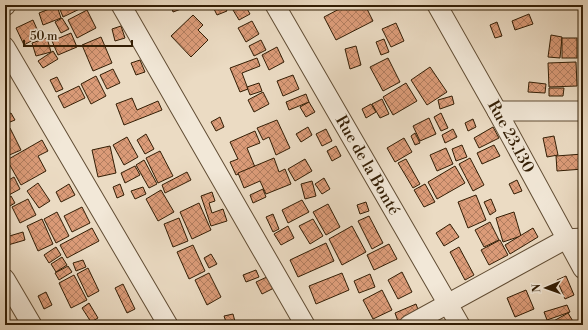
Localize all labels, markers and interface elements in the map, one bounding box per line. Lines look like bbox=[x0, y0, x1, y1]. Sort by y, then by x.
scale bar bbox=[24, 22, 132, 48]
text: 50 m bbox=[30, 29, 58, 44]
street label: Rue 23.130 bbox=[483, 97, 539, 176]
street label: Rue de la Bonté bbox=[331, 112, 404, 218]
north arrow bbox=[526, 268, 566, 308]
text: N bbox=[530, 283, 544, 293]

